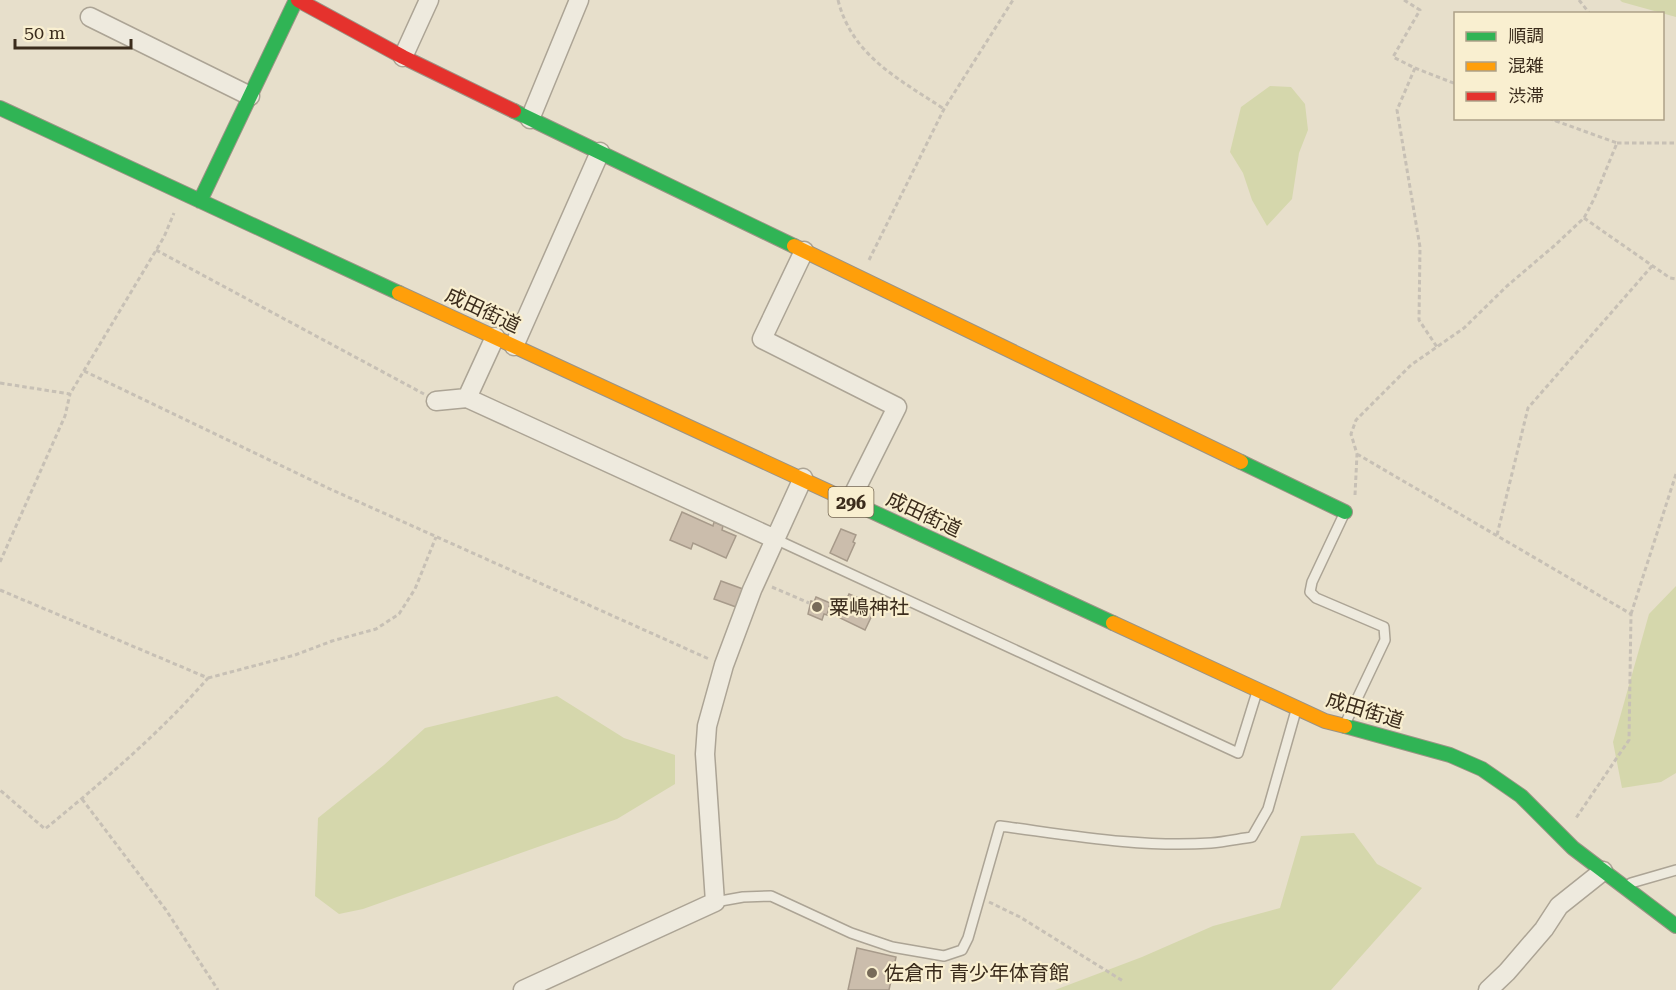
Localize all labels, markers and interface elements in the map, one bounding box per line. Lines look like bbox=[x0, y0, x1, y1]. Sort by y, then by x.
scale bar bbox=[15, 12, 130, 50]
legend bbox=[1454, 12, 1664, 120]
text: 50 m bbox=[24, 22, 65, 43]
text: 順調 bbox=[1508, 25, 1544, 46]
text: 混雑 bbox=[1508, 55, 1544, 76]
text: 渋滞 bbox=[1508, 85, 1544, 106]
street label: 成田街道 bbox=[442, 282, 524, 338]
street label: 成田街道 bbox=[883, 486, 965, 542]
road number: 296 bbox=[828, 487, 874, 517]
place label: 粟嶋神社 bbox=[829, 595, 909, 619]
marker: 粟嶋神社 bbox=[810, 600, 824, 614]
street label: 成田街道 bbox=[1323, 687, 1407, 733]
place label: 佐倉市 青少年体育館 bbox=[884, 961, 1069, 985]
marker: 佐倉市 青少年体育館 bbox=[865, 966, 879, 980]

